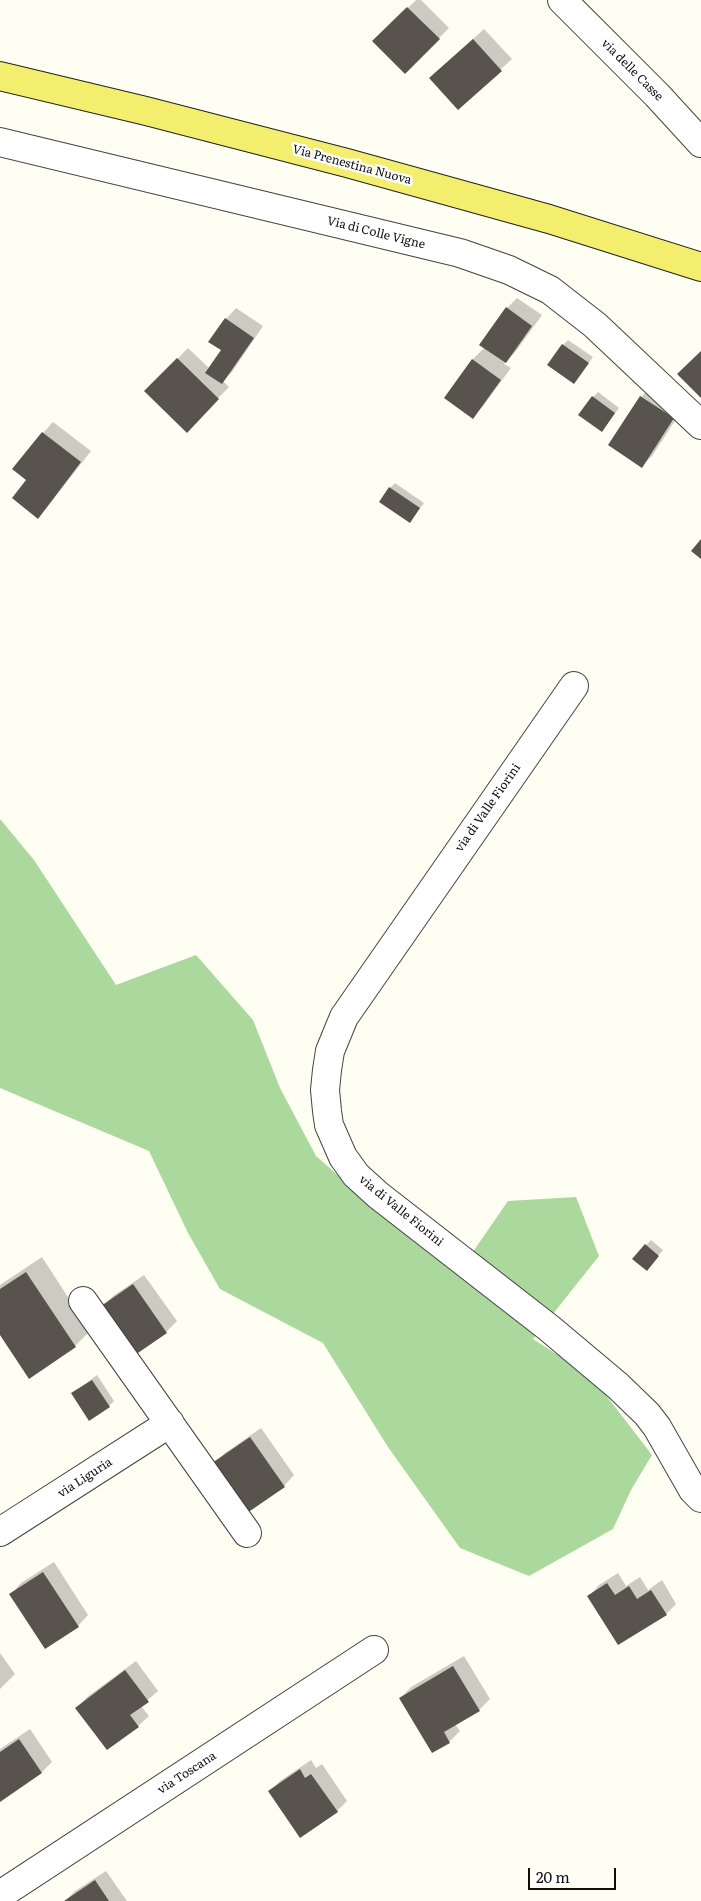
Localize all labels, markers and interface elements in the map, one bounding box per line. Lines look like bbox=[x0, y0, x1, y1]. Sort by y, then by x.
street label: via delle Casse bbox=[598, 36, 666, 104]
street label: Via Prenestina Nuova bbox=[291, 142, 413, 188]
street label: Via di Colle Vigne bbox=[325, 214, 427, 252]
street label: via di Valle Fiorini bbox=[452, 761, 524, 855]
street label: via di Valle Fiorini bbox=[356, 1172, 446, 1250]
street label: via Liguria bbox=[55, 1455, 115, 1501]
street label: via Toscana bbox=[155, 1749, 219, 1797]
scale bar bbox=[531, 1858, 618, 1890]
text: 20 m bbox=[536, 1865, 570, 1888]

